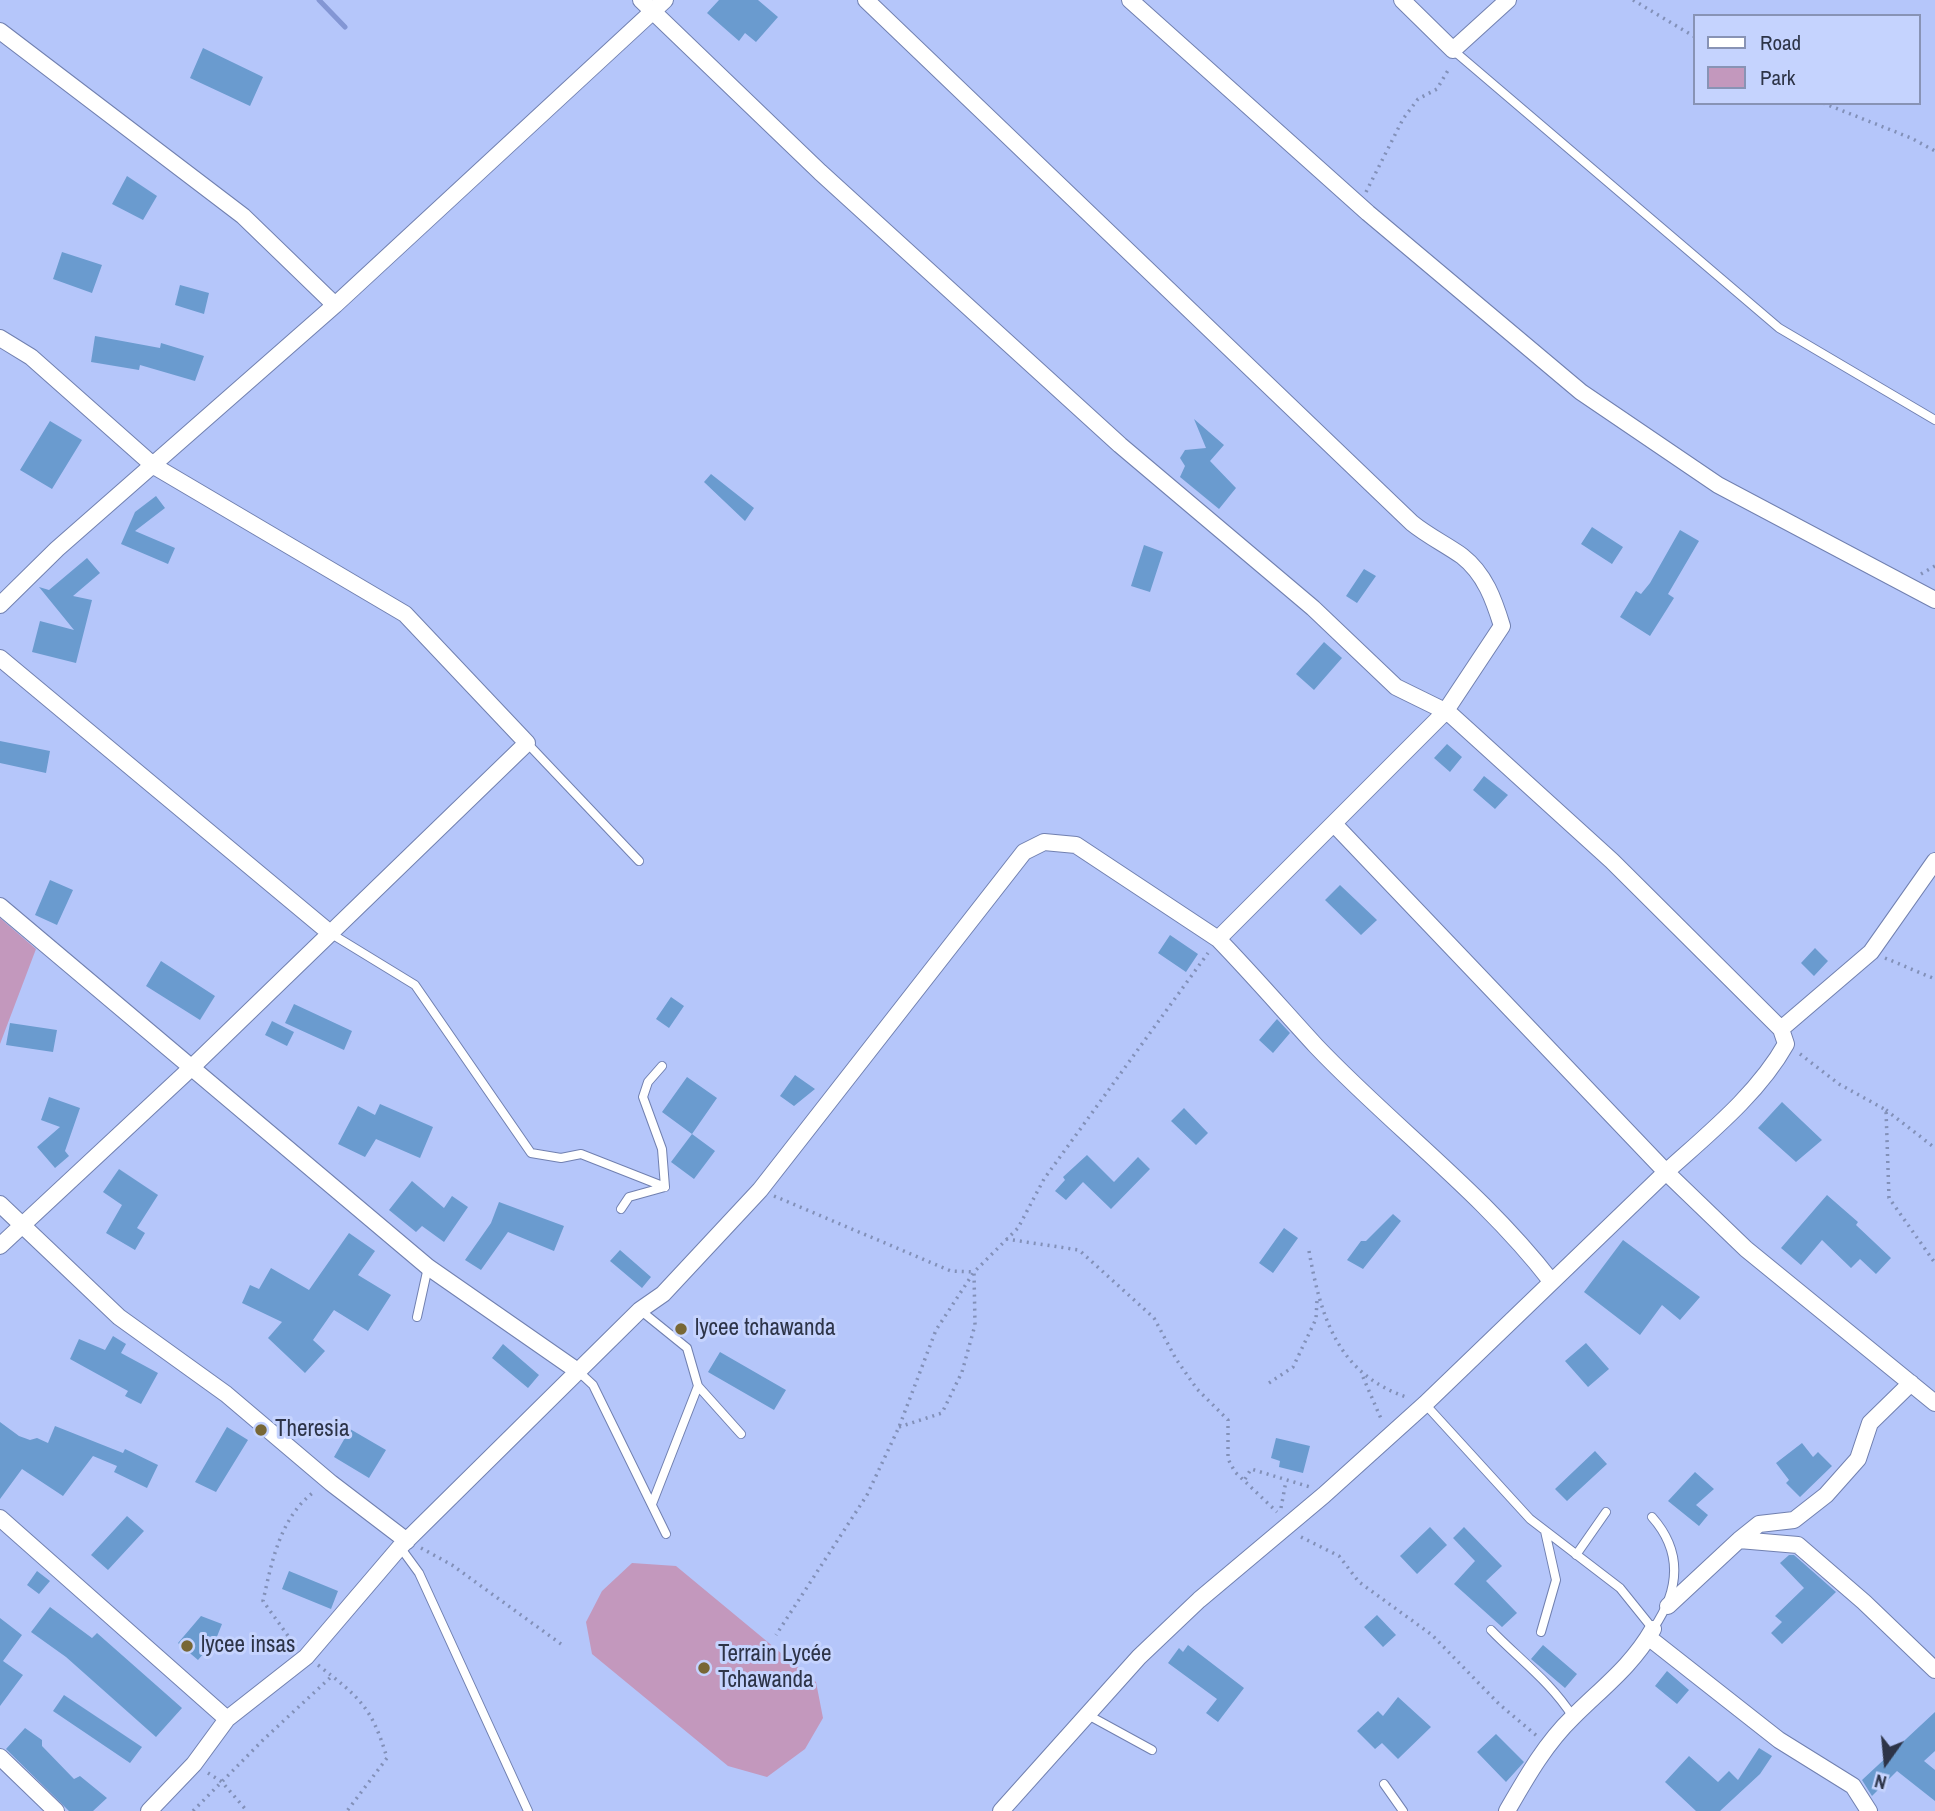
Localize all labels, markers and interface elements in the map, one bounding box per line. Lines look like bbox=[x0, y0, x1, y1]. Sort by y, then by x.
legend bbox=[1694, 14, 1921, 105]
text: Road bbox=[1760, 28, 1801, 57]
text: Park bbox=[1760, 63, 1795, 92]
place label: lycee tchawanda bbox=[695, 1315, 835, 1343]
marker: lycee tchawanda bbox=[673, 1321, 689, 1337]
place label: Theresia bbox=[275, 1416, 349, 1444]
marker: Theresia bbox=[253, 1422, 269, 1438]
place label: lycee insas bbox=[201, 1632, 295, 1660]
marker: lycee insas bbox=[179, 1638, 195, 1654]
place label: Terrain Lycée Tchawanda bbox=[718, 1641, 832, 1695]
marker: Terrain Lycée Tchawanda bbox=[696, 1660, 712, 1676]
north arrow bbox=[1851, 1727, 1921, 1797]
text: N bbox=[1872, 1768, 1889, 1796]

